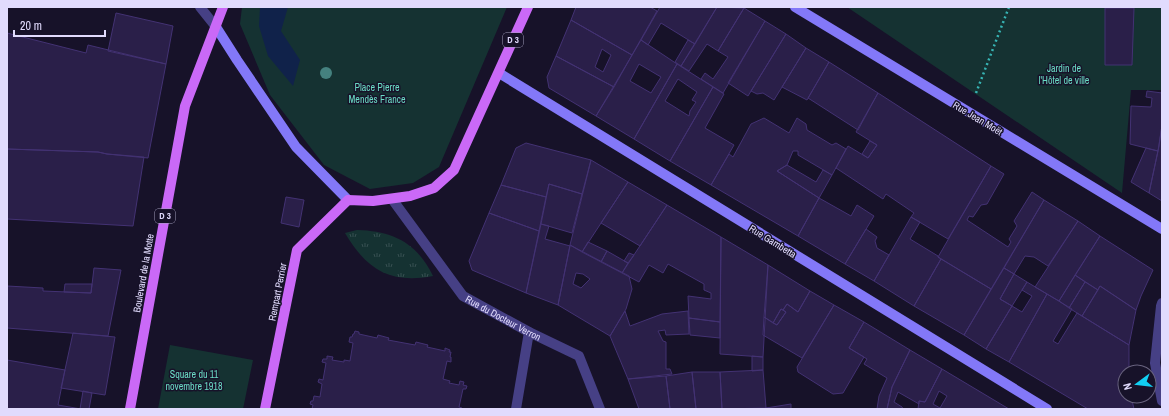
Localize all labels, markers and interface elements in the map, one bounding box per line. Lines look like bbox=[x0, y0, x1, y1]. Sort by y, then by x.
scale bar bbox=[14, 12, 105, 38]
text: 20 m bbox=[20, 18, 42, 34]
road number: D 3 bbox=[503, 33, 523, 47]
park label: Jardin de l'Hôtel de ville bbox=[1039, 62, 1090, 87]
park label: Place Pierre Mendès France bbox=[349, 81, 406, 106]
street label: Rue Jean Moët bbox=[951, 99, 1006, 139]
road number: D 3 bbox=[155, 209, 175, 223]
street label: Rue Gambetta bbox=[747, 222, 799, 261]
street label: Boulevard de la Motte bbox=[130, 232, 157, 314]
street label: Rempart Perrier bbox=[266, 262, 290, 322]
street label: Rue du Docteur Verron bbox=[463, 293, 543, 344]
north arrow bbox=[1117, 364, 1157, 404]
park label: Square du 11 novembre 1918 bbox=[166, 368, 223, 393]
text: N bbox=[1120, 382, 1135, 392]

